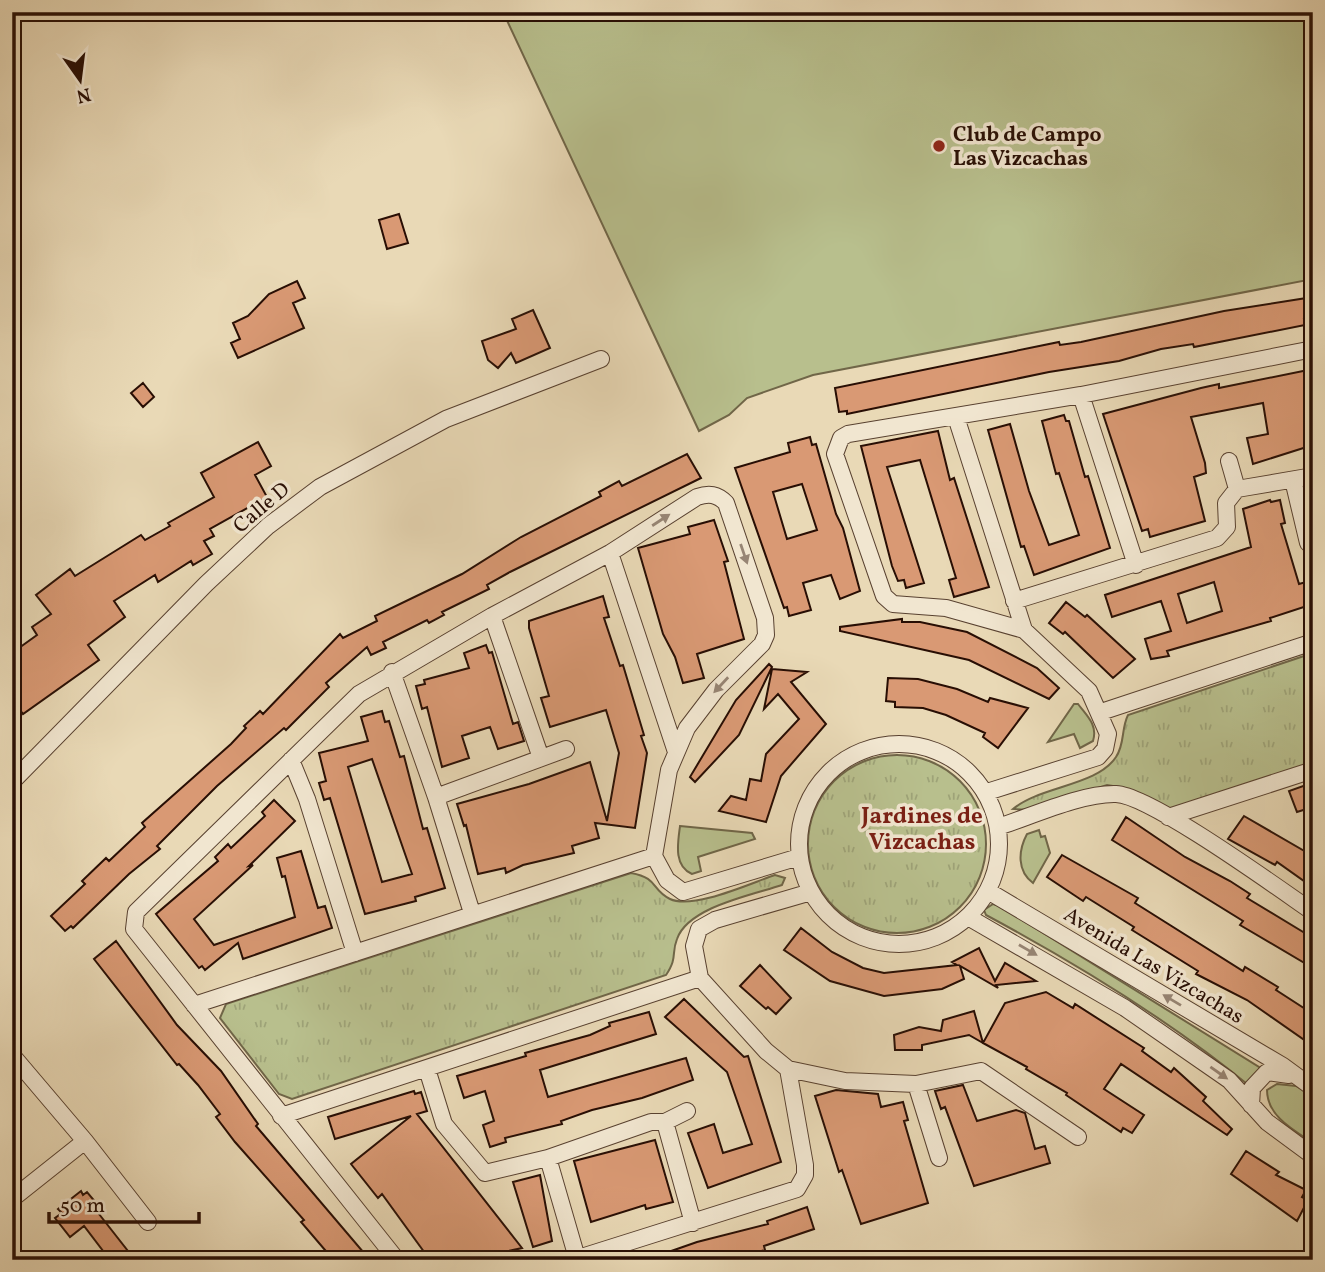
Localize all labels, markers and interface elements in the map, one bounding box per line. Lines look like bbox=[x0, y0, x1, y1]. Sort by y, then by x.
north arrow bbox=[46, 46, 116, 116]
text: N bbox=[74, 80, 93, 109]
place label: Club de Campo Las Vizcachas bbox=[953, 121, 1102, 174]
marker: Club de Campo Las Vizcachas bbox=[931, 138, 947, 154]
street label: Calle D bbox=[227, 476, 297, 541]
one-way arrow bbox=[652, 513, 670, 527]
one-way arrow bbox=[739, 544, 750, 565]
one-way arrow bbox=[713, 676, 729, 694]
district label: Jardines de Vizcachas bbox=[860, 801, 983, 859]
street label: Avenida Las Vizcachas bbox=[1058, 901, 1249, 1032]
one-way arrow bbox=[1018, 944, 1037, 957]
one-way arrow bbox=[1162, 994, 1181, 1006]
one-way arrow bbox=[1210, 1066, 1228, 1080]
scale bar bbox=[49, 1181, 200, 1225]
text: 50 m bbox=[60, 1192, 105, 1221]

